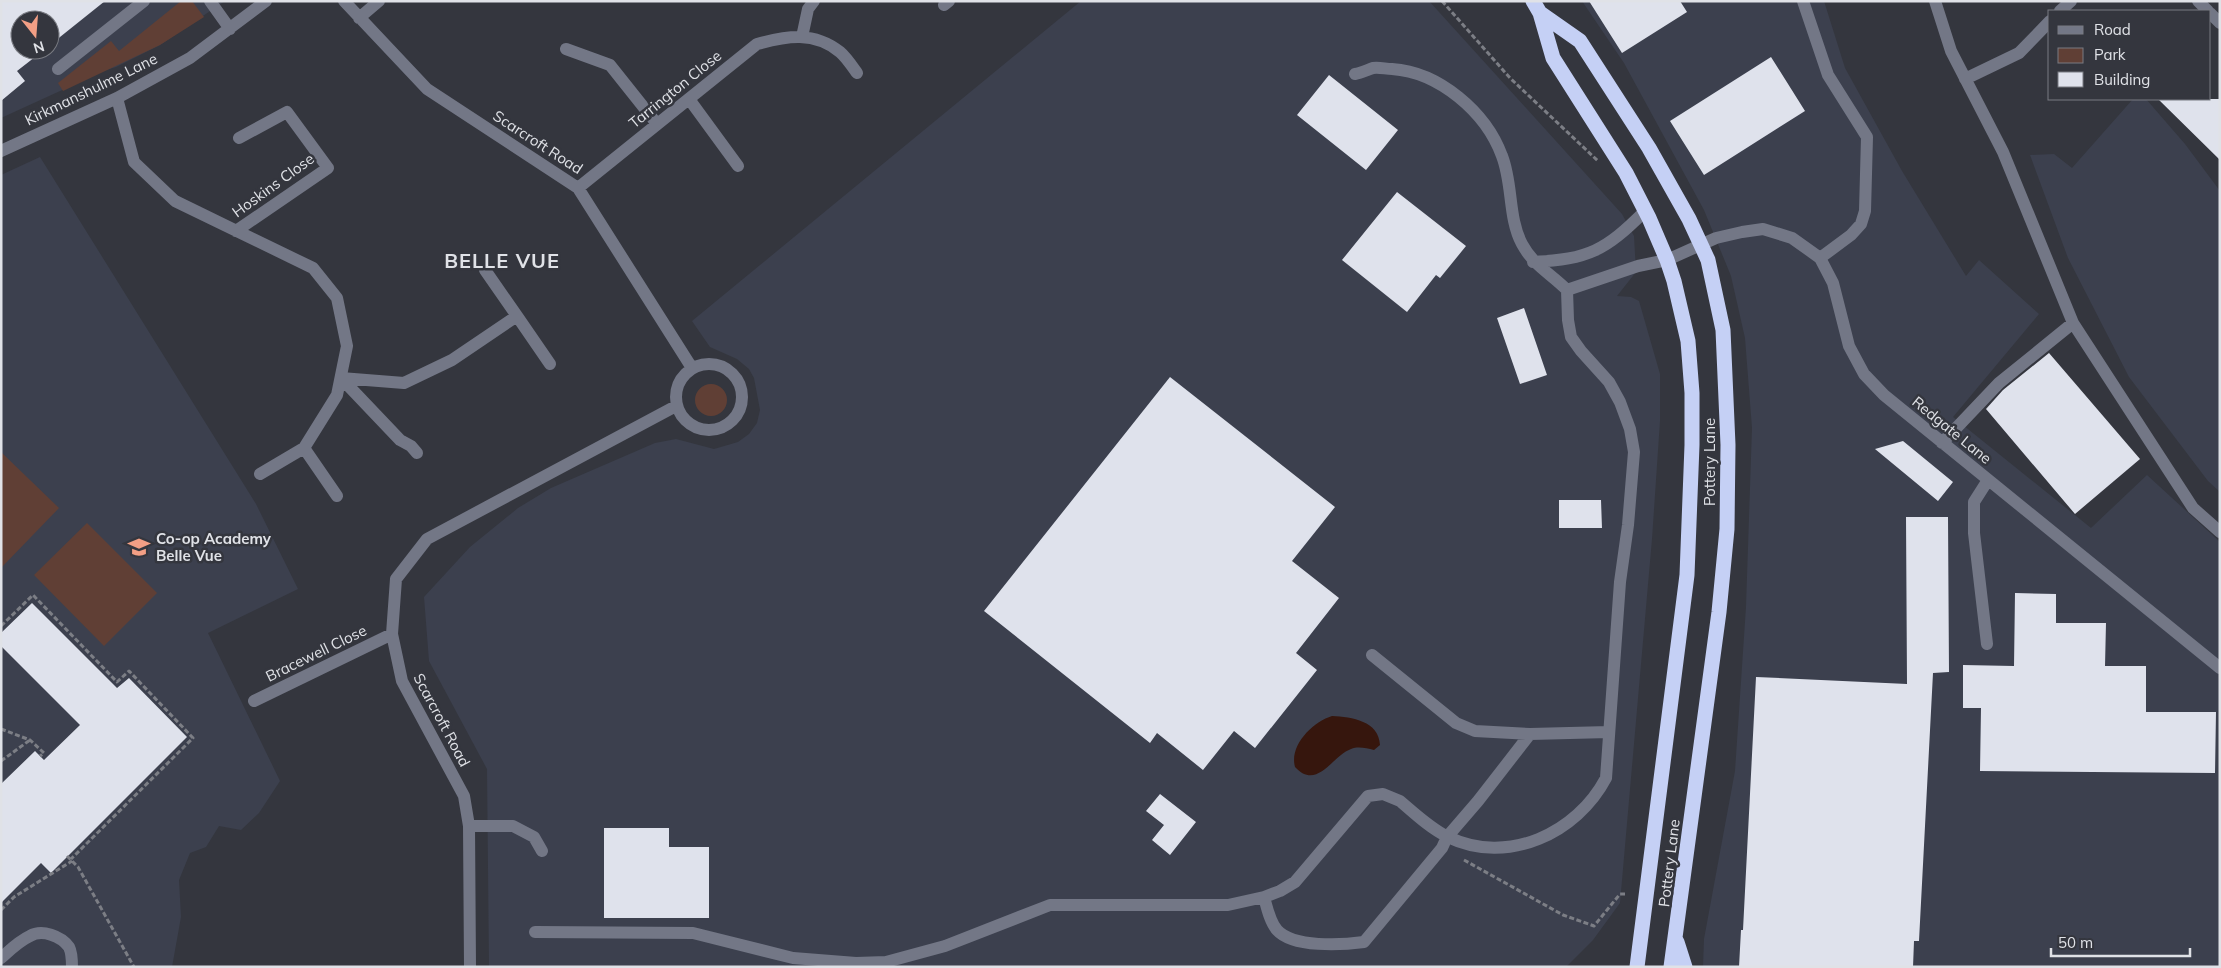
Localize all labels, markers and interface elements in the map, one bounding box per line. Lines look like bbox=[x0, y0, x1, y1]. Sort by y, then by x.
north arrow bbox=[10, 10, 60, 60]
legend bbox=[2048, 10, 2211, 100]
text: Road bbox=[2094, 20, 2131, 39]
text: N bbox=[31, 37, 46, 58]
text: Park bbox=[2094, 45, 2126, 64]
street label: Tarrington Close bbox=[625, 46, 725, 132]
street label: Kirkmanshulme Lane bbox=[22, 49, 160, 129]
text: Building bbox=[2094, 70, 2150, 89]
street label: Scarcroft Road bbox=[490, 106, 586, 178]
street label: Hoskins Close bbox=[228, 149, 318, 221]
district label: BELLE VUE bbox=[444, 248, 560, 273]
street label: Redgate Lane bbox=[1908, 392, 1996, 468]
street label: Pottery Lane bbox=[1700, 418, 1719, 506]
place label: Co-op Academy Belle Vue bbox=[156, 529, 272, 565]
school or university icon: Co-op Academy Belle Vue bbox=[126, 534, 152, 560]
street label: Bracewell Close bbox=[262, 620, 370, 686]
street label: Scarcroft Road bbox=[409, 670, 475, 770]
street label: Pottery Lane bbox=[1654, 818, 1684, 908]
scale bar bbox=[2051, 926, 2190, 958]
text: 50 m bbox=[2058, 933, 2093, 952]

